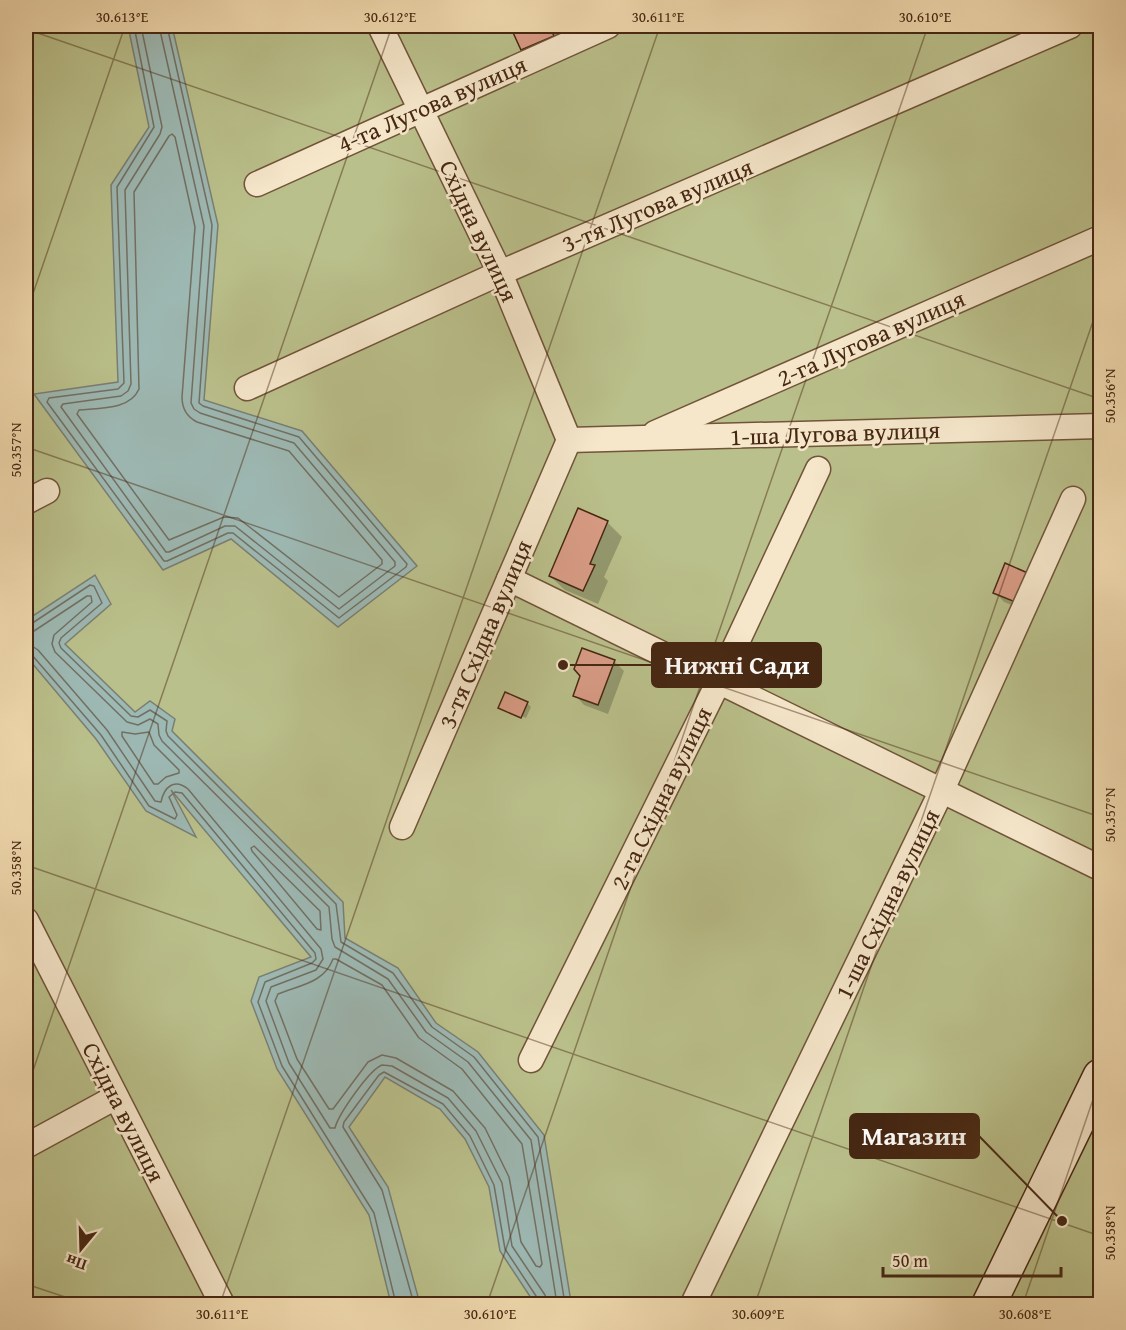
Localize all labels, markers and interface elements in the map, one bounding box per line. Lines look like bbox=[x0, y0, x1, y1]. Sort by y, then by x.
text: 30.613°E bbox=[96, 6, 149, 27]
text: 30.612°E bbox=[364, 6, 417, 27]
text: 30.611°E bbox=[632, 6, 685, 27]
text: 30.610°E bbox=[899, 6, 952, 27]
street label: 4-та Лугова вулиця bbox=[332, 47, 532, 161]
street label: 3-тя Лугова вулиця bbox=[556, 149, 758, 261]
street label: Східна вулиця bbox=[431, 154, 527, 308]
street label: 2-га Лугова вулиця bbox=[772, 281, 970, 395]
text: 50.356°N bbox=[1099, 368, 1120, 423]
street label: 1-ша Лугова вулиця bbox=[729, 412, 941, 454]
text: 50.357°N bbox=[5, 422, 26, 477]
street label: 3-тя Східна вулиця bbox=[429, 534, 541, 734]
callout: Нижні Сади bbox=[652, 643, 821, 687]
text: Нижні Сади bbox=[665, 645, 810, 684]
street label: 2-га Східна вулиця bbox=[602, 701, 720, 895]
text: 50.357°N bbox=[1099, 787, 1120, 842]
street label: 1-ша Східна вулиця bbox=[826, 803, 948, 1005]
text: 50.358°N bbox=[5, 840, 26, 895]
street label: Східна вулиця bbox=[74, 1036, 174, 1188]
callout: Магазин bbox=[850, 1114, 979, 1158]
text: Магазин bbox=[862, 1116, 966, 1155]
text: 50.358°N bbox=[1099, 1205, 1120, 1260]
north arrow bbox=[51, 1219, 111, 1279]
scale bar bbox=[883, 1240, 1062, 1278]
text: 50 m bbox=[892, 1247, 928, 1274]
text: Пн bbox=[62, 1248, 90, 1278]
text: 30.611°E bbox=[196, 1303, 249, 1324]
text: 30.610°E bbox=[464, 1303, 517, 1324]
text: 30.609°E bbox=[732, 1303, 785, 1324]
text: 30.608°E bbox=[999, 1303, 1052, 1324]

